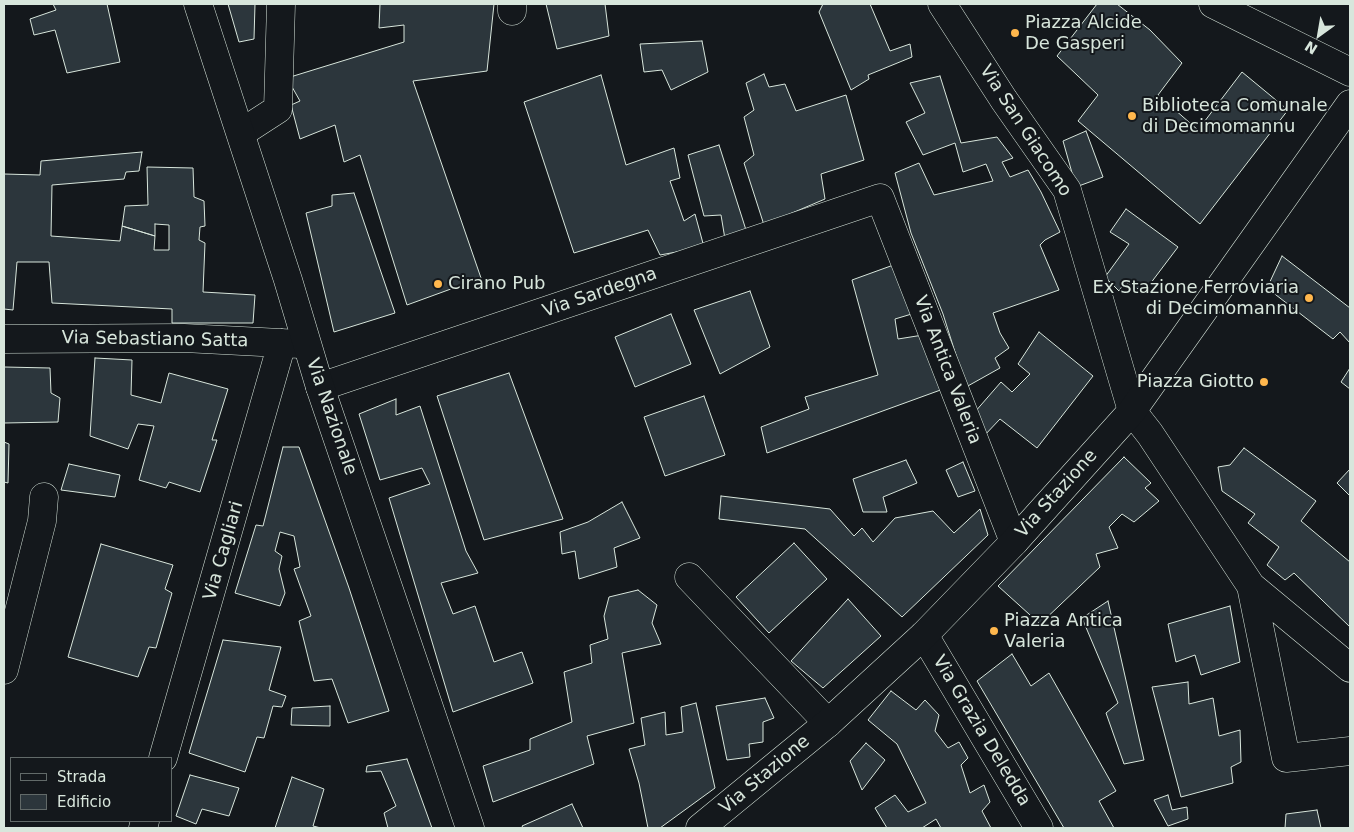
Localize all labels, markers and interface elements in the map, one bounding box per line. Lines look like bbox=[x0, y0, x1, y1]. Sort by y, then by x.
north arrow bbox=[1294, 10, 1344, 60]
place label: Piazza Alcide De Gasperi bbox=[1025, 12, 1142, 54]
marker: Piazza Alcide De Gasperi bbox=[1009, 27, 1021, 39]
text: N bbox=[1302, 38, 1320, 58]
street label: Via San Giacomo bbox=[974, 61, 1076, 201]
place label: Biblioteca Comunale di Decimomannu bbox=[1142, 95, 1328, 138]
marker: Biblioteca Comunale di Decimomannu bbox=[1126, 110, 1138, 122]
street label: Via Sardegna bbox=[540, 263, 660, 323]
place label: Cirano Pub bbox=[448, 273, 546, 295]
place label: Ex Stazione Ferroviaria di Decimomannu bbox=[1092, 277, 1299, 320]
marker: Cirano Pub bbox=[432, 278, 444, 290]
marker: Ex Stazione Ferroviaria di Decimomannu bbox=[1303, 292, 1315, 304]
street label: Via Antica Valeria bbox=[909, 293, 985, 447]
street label: Via Sebastiano Satta bbox=[61, 328, 249, 352]
street label: Via Nazionale bbox=[301, 356, 361, 478]
place label: Piazza Giotto bbox=[1137, 371, 1254, 393]
marker: Piazza Giotto bbox=[1258, 376, 1270, 388]
street label: Via Stazione bbox=[1012, 445, 1102, 543]
street label: Via Cagliari bbox=[200, 499, 248, 603]
place label: Piazza Antica Valeria bbox=[1004, 610, 1123, 652]
marker: Piazza Antica Valeria bbox=[988, 625, 1000, 637]
street label: Via Grazia Deledda bbox=[927, 652, 1035, 810]
street label: Via Stazione bbox=[715, 731, 815, 819]
legend bbox=[10, 757, 172, 822]
text: Strada bbox=[57, 768, 106, 786]
text: Edificio bbox=[57, 793, 111, 811]

